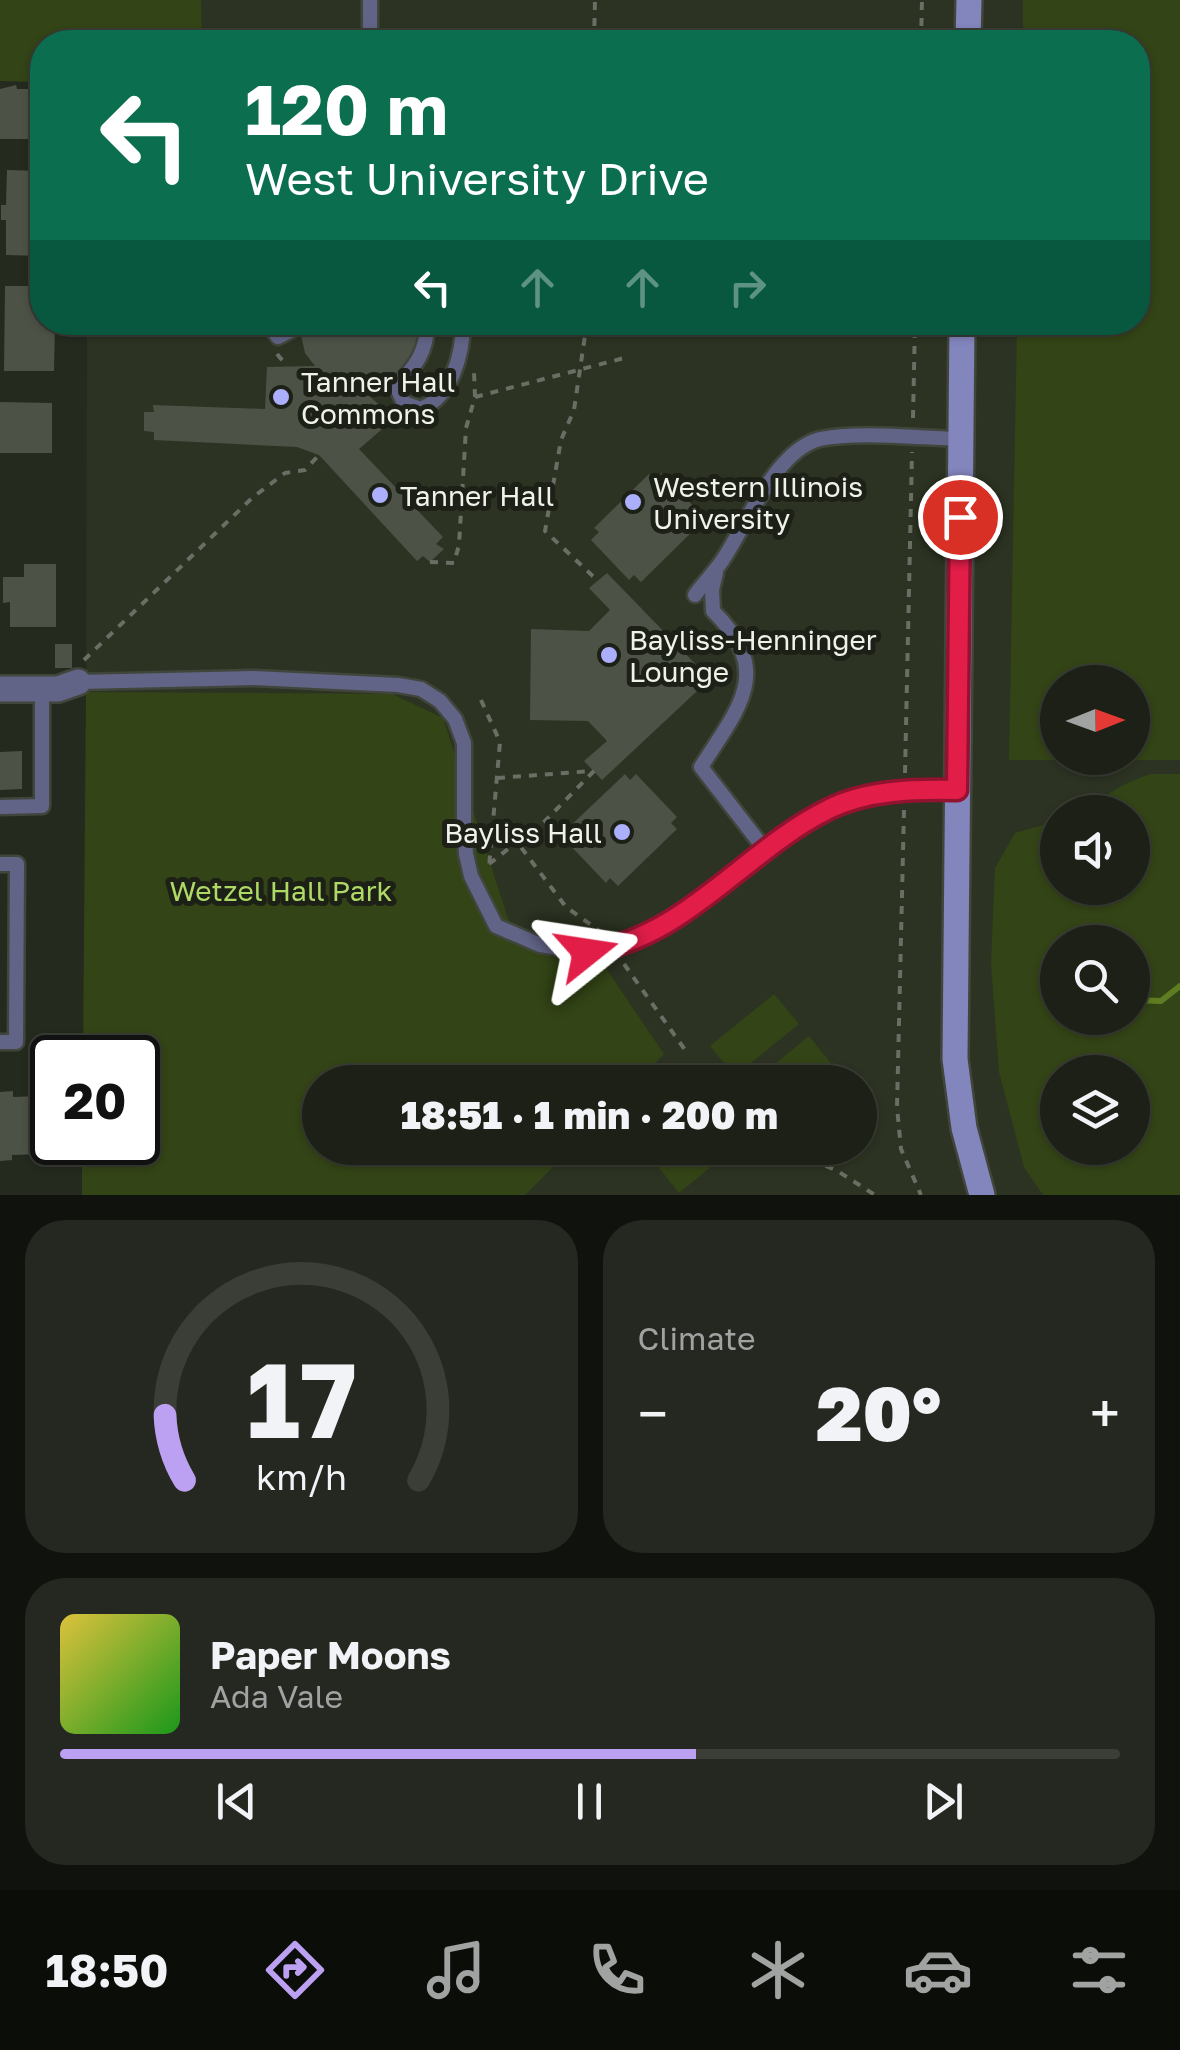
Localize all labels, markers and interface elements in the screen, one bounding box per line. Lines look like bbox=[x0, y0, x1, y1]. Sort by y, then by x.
text: 120 m bbox=[245, 66, 448, 150]
icon: left bbox=[80, 70, 210, 200]
text: West University Drive bbox=[245, 151, 709, 205]
icon: left bbox=[405, 260, 460, 315]
icon: ahead bbox=[510, 260, 565, 315]
icon: ahead bbox=[615, 260, 670, 315]
icon: right bbox=[720, 260, 775, 315]
place label: Tanner Hall Commons bbox=[301, 365, 455, 430]
marker: Tanner Hall Commons bbox=[270, 386, 292, 408]
place label: Western Illinois University bbox=[653, 470, 863, 535]
pin bbox=[918, 475, 1003, 560]
place label: Tanner Hall bbox=[400, 479, 554, 512]
marker: Tanner Hall bbox=[369, 484, 391, 506]
icon: arrive bbox=[933, 490, 988, 545]
marker: Western Illinois University bbox=[622, 491, 644, 513]
place label: Bayliss-Henninger Lounge bbox=[629, 623, 877, 688]
marker: Bayliss-Henninger Lounge bbox=[598, 644, 620, 666]
north arrow bbox=[1040, 665, 1150, 775]
map controls bbox=[1040, 665, 1150, 1165]
button: sound bbox=[1040, 795, 1150, 905]
place label: Bayliss Hall bbox=[444, 816, 602, 849]
marker: Bayliss Hall bbox=[611, 821, 633, 843]
park label: Wetzel Hall Park bbox=[170, 874, 393, 907]
position arrow bbox=[535, 900, 639, 1004]
button: search bbox=[1040, 925, 1150, 1035]
speed limit sign: 20 bbox=[30, 1035, 160, 1165]
button: layers bbox=[1040, 1055, 1150, 1165]
text: 18:51 · 1 min · 200 m bbox=[401, 1092, 778, 1137]
text: Climate bbox=[638, 1319, 756, 1357]
text: 17 bbox=[246, 1336, 356, 1461]
text: 20° bbox=[816, 1367, 941, 1458]
text: − bbox=[638, 1380, 668, 1446]
text: + bbox=[1090, 1380, 1120, 1446]
text: km/h bbox=[256, 1455, 347, 1498]
text: Paper Moons bbox=[210, 1632, 451, 1677]
text: Ada Vale bbox=[210, 1677, 343, 1715]
icon: previous bbox=[209, 1774, 264, 1829]
icon: pause bbox=[562, 1774, 617, 1829]
icon: next bbox=[916, 1774, 971, 1829]
icon: directions bbox=[260, 1935, 330, 2005]
icon: music bbox=[421, 1935, 491, 2005]
icon: phone bbox=[582, 1935, 652, 2005]
icon: climate bbox=[743, 1935, 813, 2005]
icon: car bbox=[903, 1935, 973, 2005]
icon: filters bbox=[1064, 1935, 1134, 2005]
text: 18:50 bbox=[45, 1943, 169, 1997]

